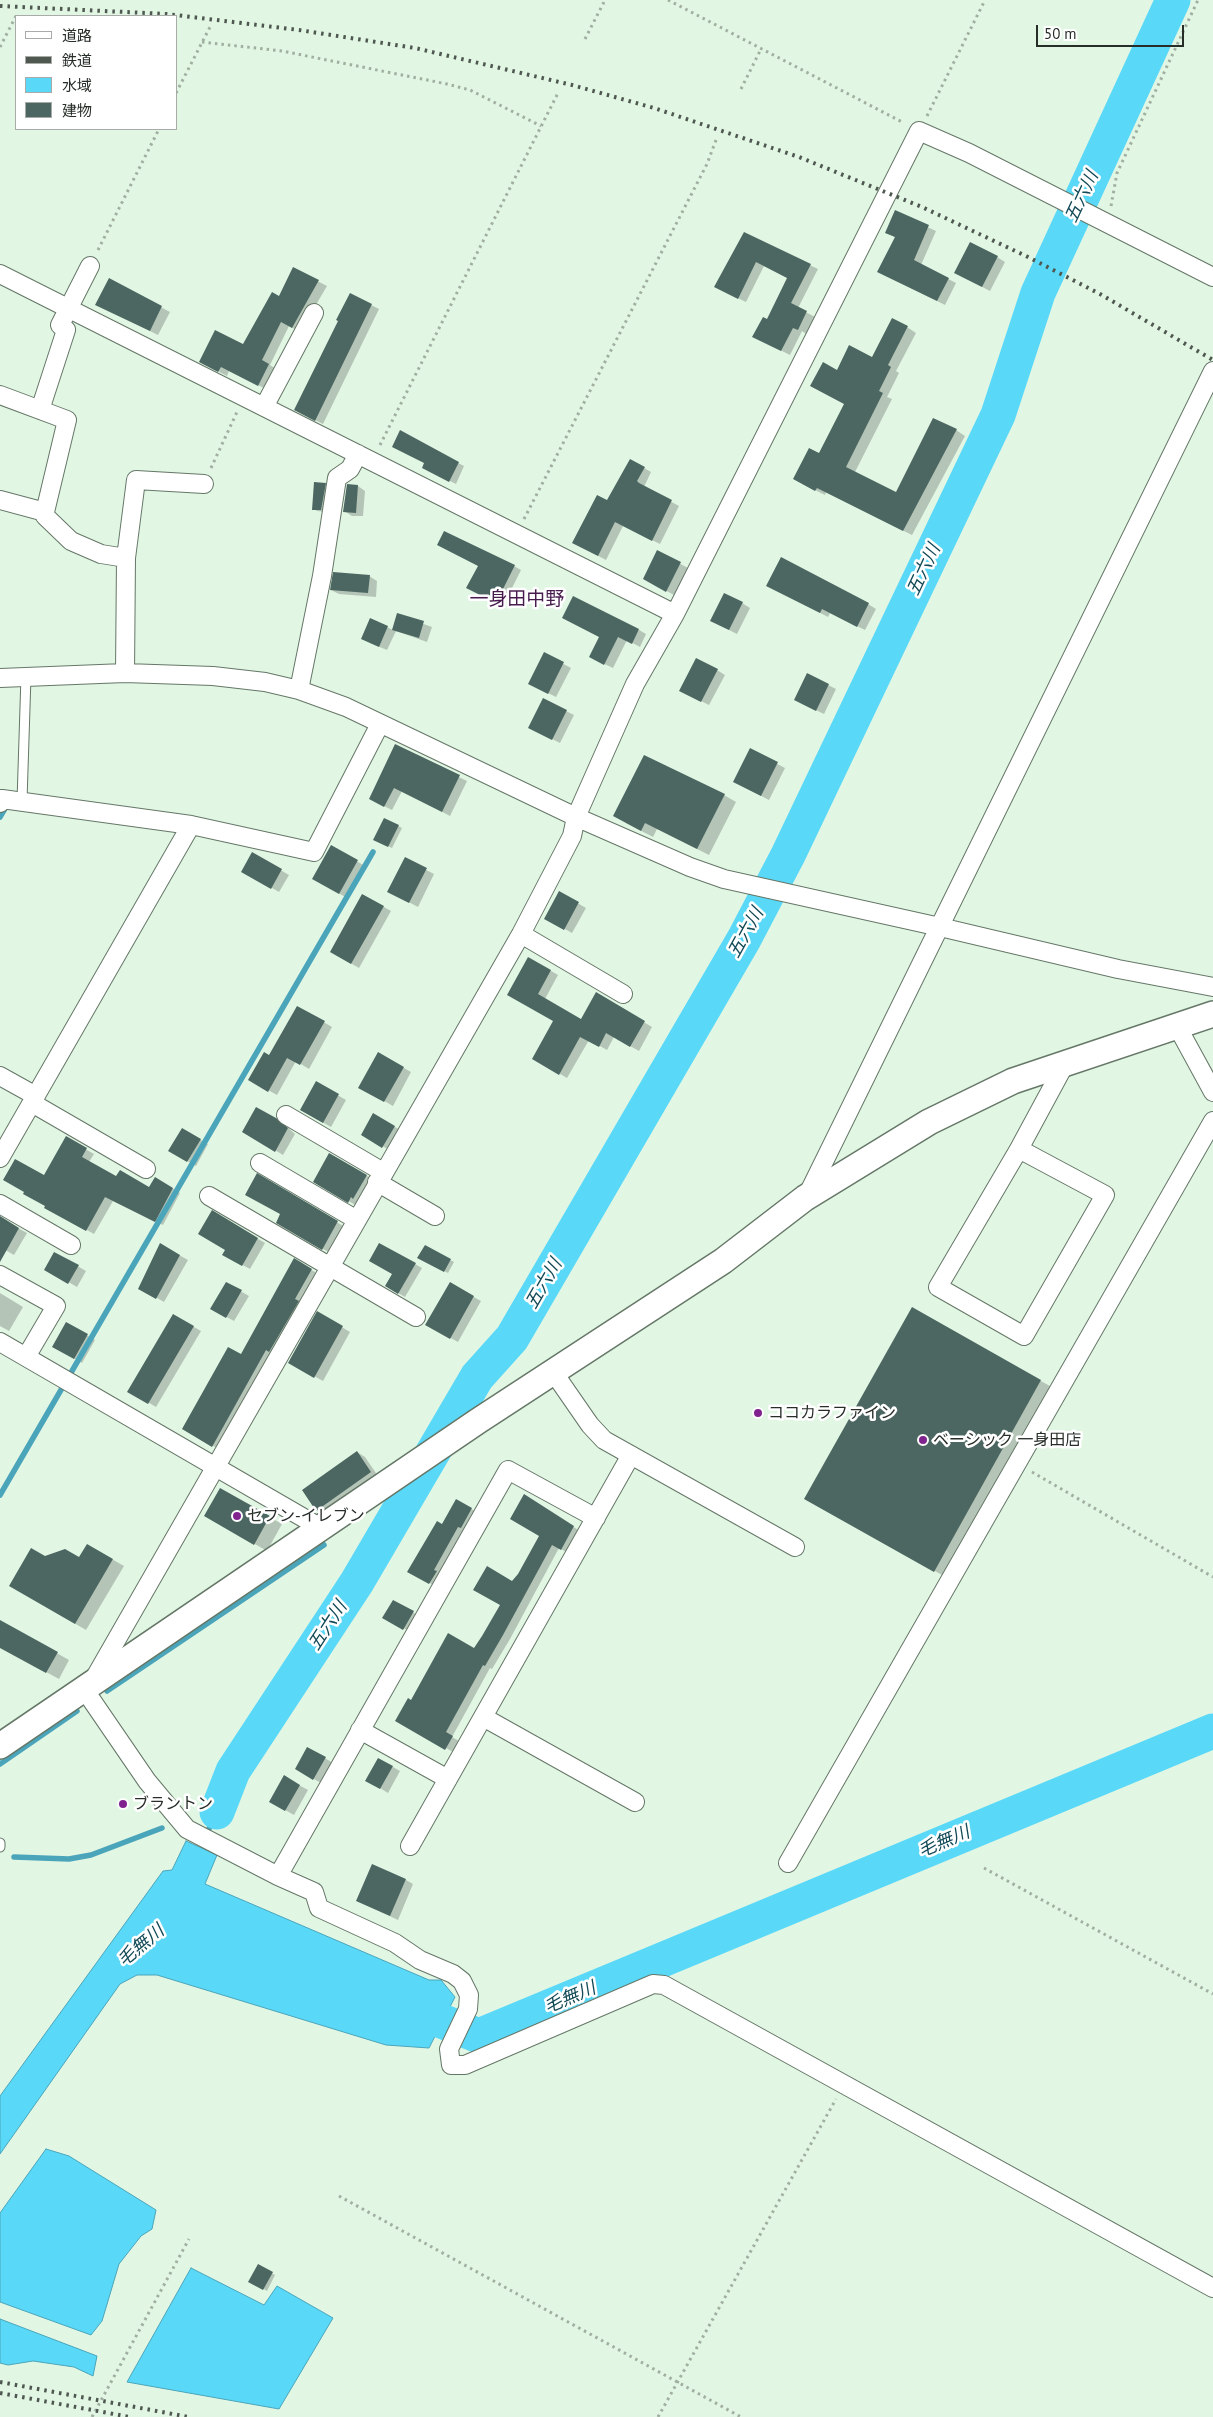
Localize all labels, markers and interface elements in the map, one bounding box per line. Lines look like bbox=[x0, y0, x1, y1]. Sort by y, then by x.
legend bbox=[15, 15, 178, 130]
scale bar bbox=[1038, 15, 1186, 47]
text: 50 m bbox=[1044, 24, 1077, 43]
text: 道路 bbox=[62, 26, 92, 45]
text: 鉄道 bbox=[62, 51, 92, 70]
text: 水域 bbox=[62, 76, 92, 95]
text: 建物 bbox=[62, 101, 92, 120]
water label: 五六川 bbox=[1061, 168, 1103, 226]
water label: 五六川 bbox=[903, 541, 945, 599]
district label: 一身田中野 bbox=[470, 589, 564, 611]
water label: 五六川 bbox=[723, 904, 769, 962]
water label: 五六川 bbox=[521, 1255, 567, 1313]
place label: ココカラファイン bbox=[768, 1403, 896, 1423]
marker: ココカラファイン bbox=[752, 1407, 764, 1419]
place label: ベーシック 一身田店 bbox=[933, 1430, 1081, 1450]
marker: ベーシック 一身田店 bbox=[917, 1434, 929, 1446]
place label: セブン-イレブン bbox=[247, 1506, 365, 1526]
marker: セブン-イレブン bbox=[231, 1510, 243, 1522]
water label: 五六川 bbox=[304, 1597, 352, 1655]
place label: ブラントン bbox=[133, 1794, 213, 1814]
marker: ブラントン bbox=[117, 1798, 129, 1810]
water label: 毛無川 bbox=[915, 1822, 973, 1862]
water label: 毛無川 bbox=[113, 1920, 169, 1972]
water label: 毛無川 bbox=[541, 1978, 599, 2018]

